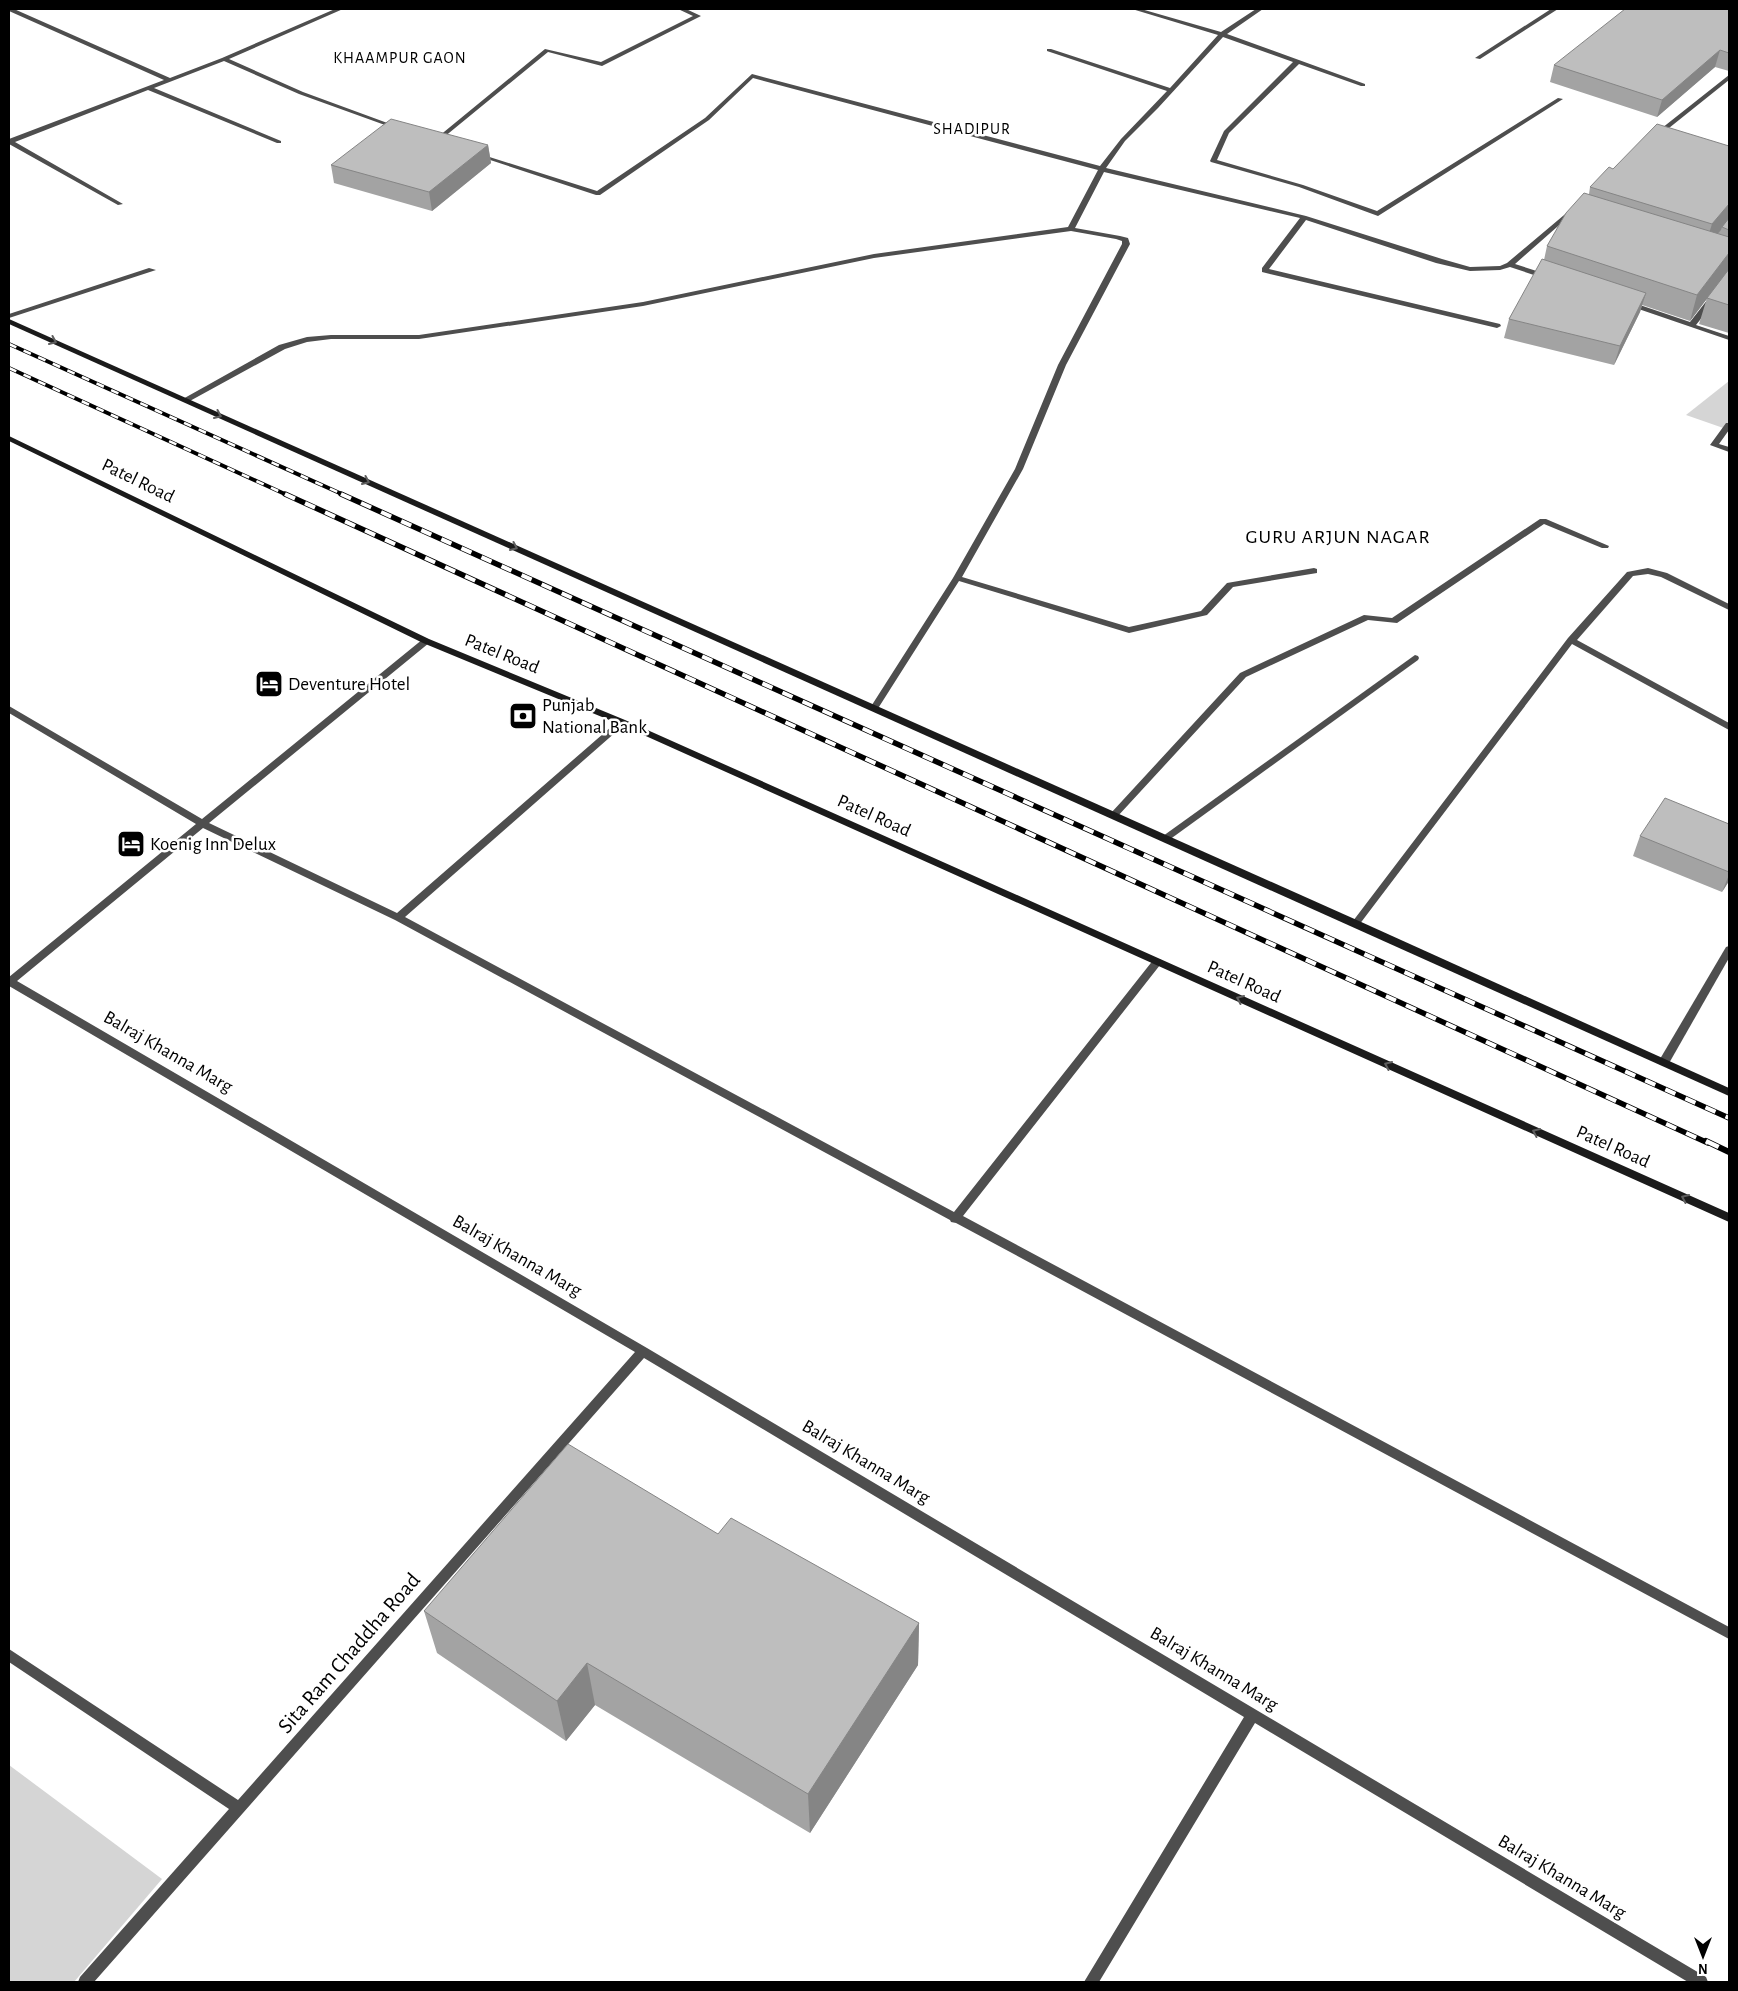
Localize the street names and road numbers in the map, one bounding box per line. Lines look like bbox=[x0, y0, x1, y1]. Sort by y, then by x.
street label: Patel Road bbox=[99, 455, 178, 507]
street label: Patel Road bbox=[462, 631, 542, 678]
street label: Patel Road bbox=[834, 791, 914, 841]
street label: Patel Road bbox=[1204, 957, 1284, 1007]
street label: Balraj Khanna Marg bbox=[100, 1007, 236, 1097]
street label: Patel Road bbox=[1573, 1122, 1653, 1172]
street label: Balraj Khanna Marg bbox=[449, 1211, 585, 1301]
street label: Balraj Khanna Marg bbox=[799, 1416, 934, 1508]
street label: Sita Ram Chaddha Road bbox=[274, 1569, 424, 1737]
street label: Balraj Khanna Marg bbox=[1147, 1623, 1282, 1715]
street label: Balraj Khanna Marg bbox=[1495, 1831, 1630, 1923]

